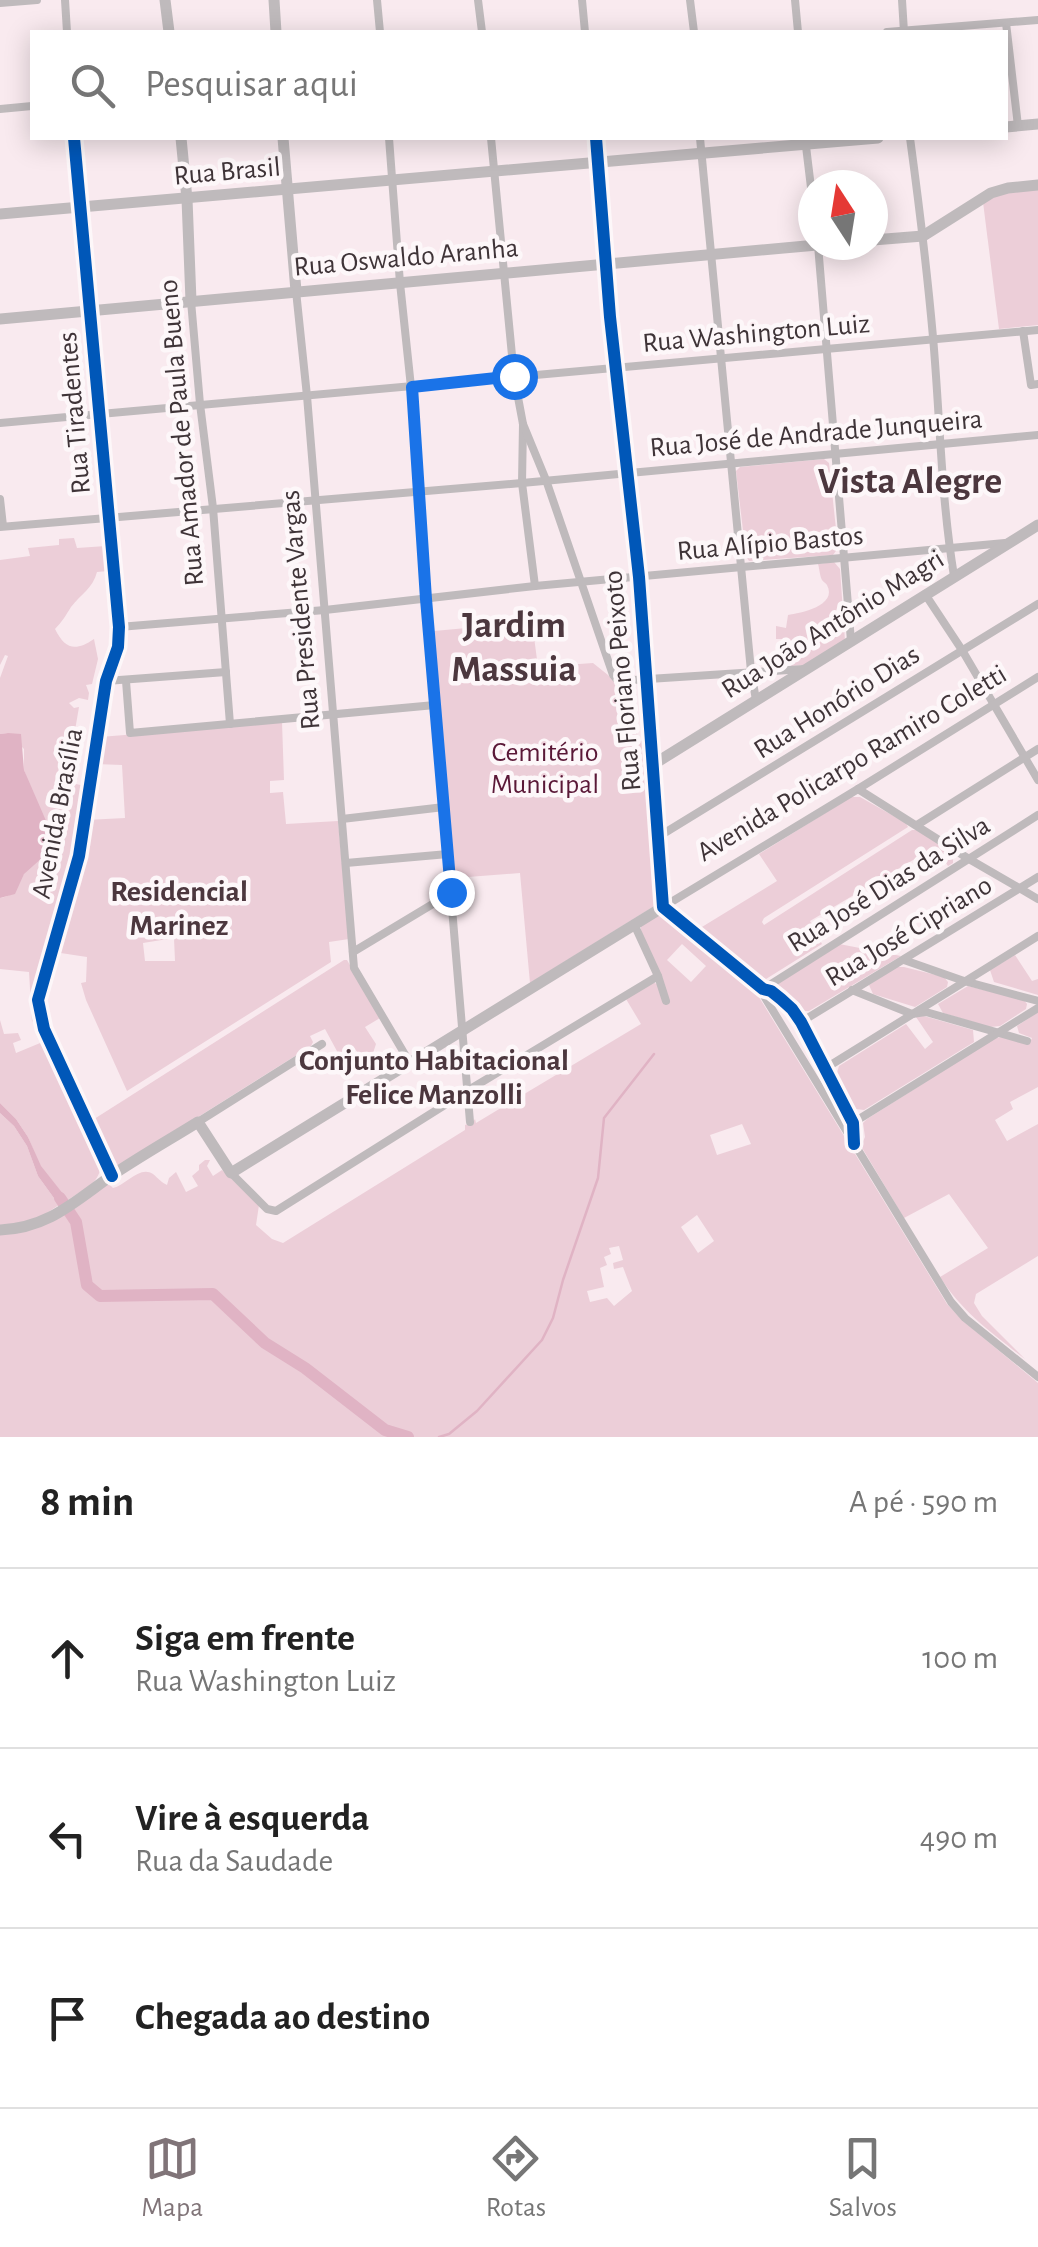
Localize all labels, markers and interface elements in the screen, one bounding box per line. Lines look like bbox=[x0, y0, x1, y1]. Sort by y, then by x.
search box bbox=[30, 30, 1008, 140]
icon: search bbox=[65, 58, 120, 113]
text: Pesquisar aqui bbox=[145, 66, 358, 104]
street label: Rua Brasil bbox=[172, 153, 282, 191]
north arrow bbox=[798, 170, 888, 260]
street label: Rua Oswaldo Aranha bbox=[293, 234, 520, 282]
street label: Rua Amador de Paula Bueno bbox=[155, 278, 209, 587]
street label: Rua Washington Luiz bbox=[641, 310, 871, 358]
street label: Rua Tiradentes bbox=[54, 331, 96, 495]
route start bbox=[492, 354, 538, 400]
street label: Rua José de Andrade Junqueira bbox=[649, 405, 984, 462]
district label: Vista Alegre bbox=[818, 463, 1002, 501]
street label: Rua Presidente Vargas bbox=[277, 489, 325, 731]
street label: Rua Alípio Bastos bbox=[676, 522, 865, 566]
street label: Rua João Antônio Magri bbox=[717, 545, 949, 704]
street label: Rua Floriano Peixoto bbox=[599, 569, 647, 792]
district label: Jardim Massuia bbox=[451, 607, 577, 689]
street label: Rua Honório Dias bbox=[749, 641, 925, 765]
street label: Avenida Policarpo Ramiro Coletti bbox=[693, 660, 1012, 867]
street label: Avenida Brasília bbox=[28, 725, 88, 901]
park label: Cemitério Municipal bbox=[491, 739, 599, 799]
street label: Rua José Dias da Silva bbox=[783, 811, 995, 958]
route end bbox=[429, 870, 475, 916]
street label: Rua José Cipriano bbox=[821, 871, 997, 992]
district label: Residencial Marinez bbox=[110, 877, 248, 941]
district label: Conjunto Habitacional Felice Manzolli bbox=[299, 1046, 569, 1110]
text: 8 min bbox=[40, 1481, 134, 1523]
text: A pé · 590 m bbox=[849, 1486, 998, 1518]
text: Siga em frente bbox=[135, 1620, 355, 1658]
icon: ahead bbox=[40, 1631, 95, 1686]
text: 100 m bbox=[922, 1642, 998, 1674]
text: Rua Washington Luiz bbox=[135, 1665, 396, 1697]
text: Vire à esquerda bbox=[135, 1800, 370, 1838]
icon: left bbox=[40, 1811, 95, 1866]
text: 490 m bbox=[920, 1822, 998, 1854]
text: Rua da Saudade bbox=[135, 1845, 333, 1877]
icon: arrive bbox=[40, 1991, 95, 2046]
text: Chegada ao destino bbox=[135, 1999, 430, 2037]
tab: Mapa bbox=[141, 2131, 203, 2225]
tab: Rotas bbox=[486, 2131, 546, 2225]
tab: Salvos bbox=[829, 2131, 897, 2225]

